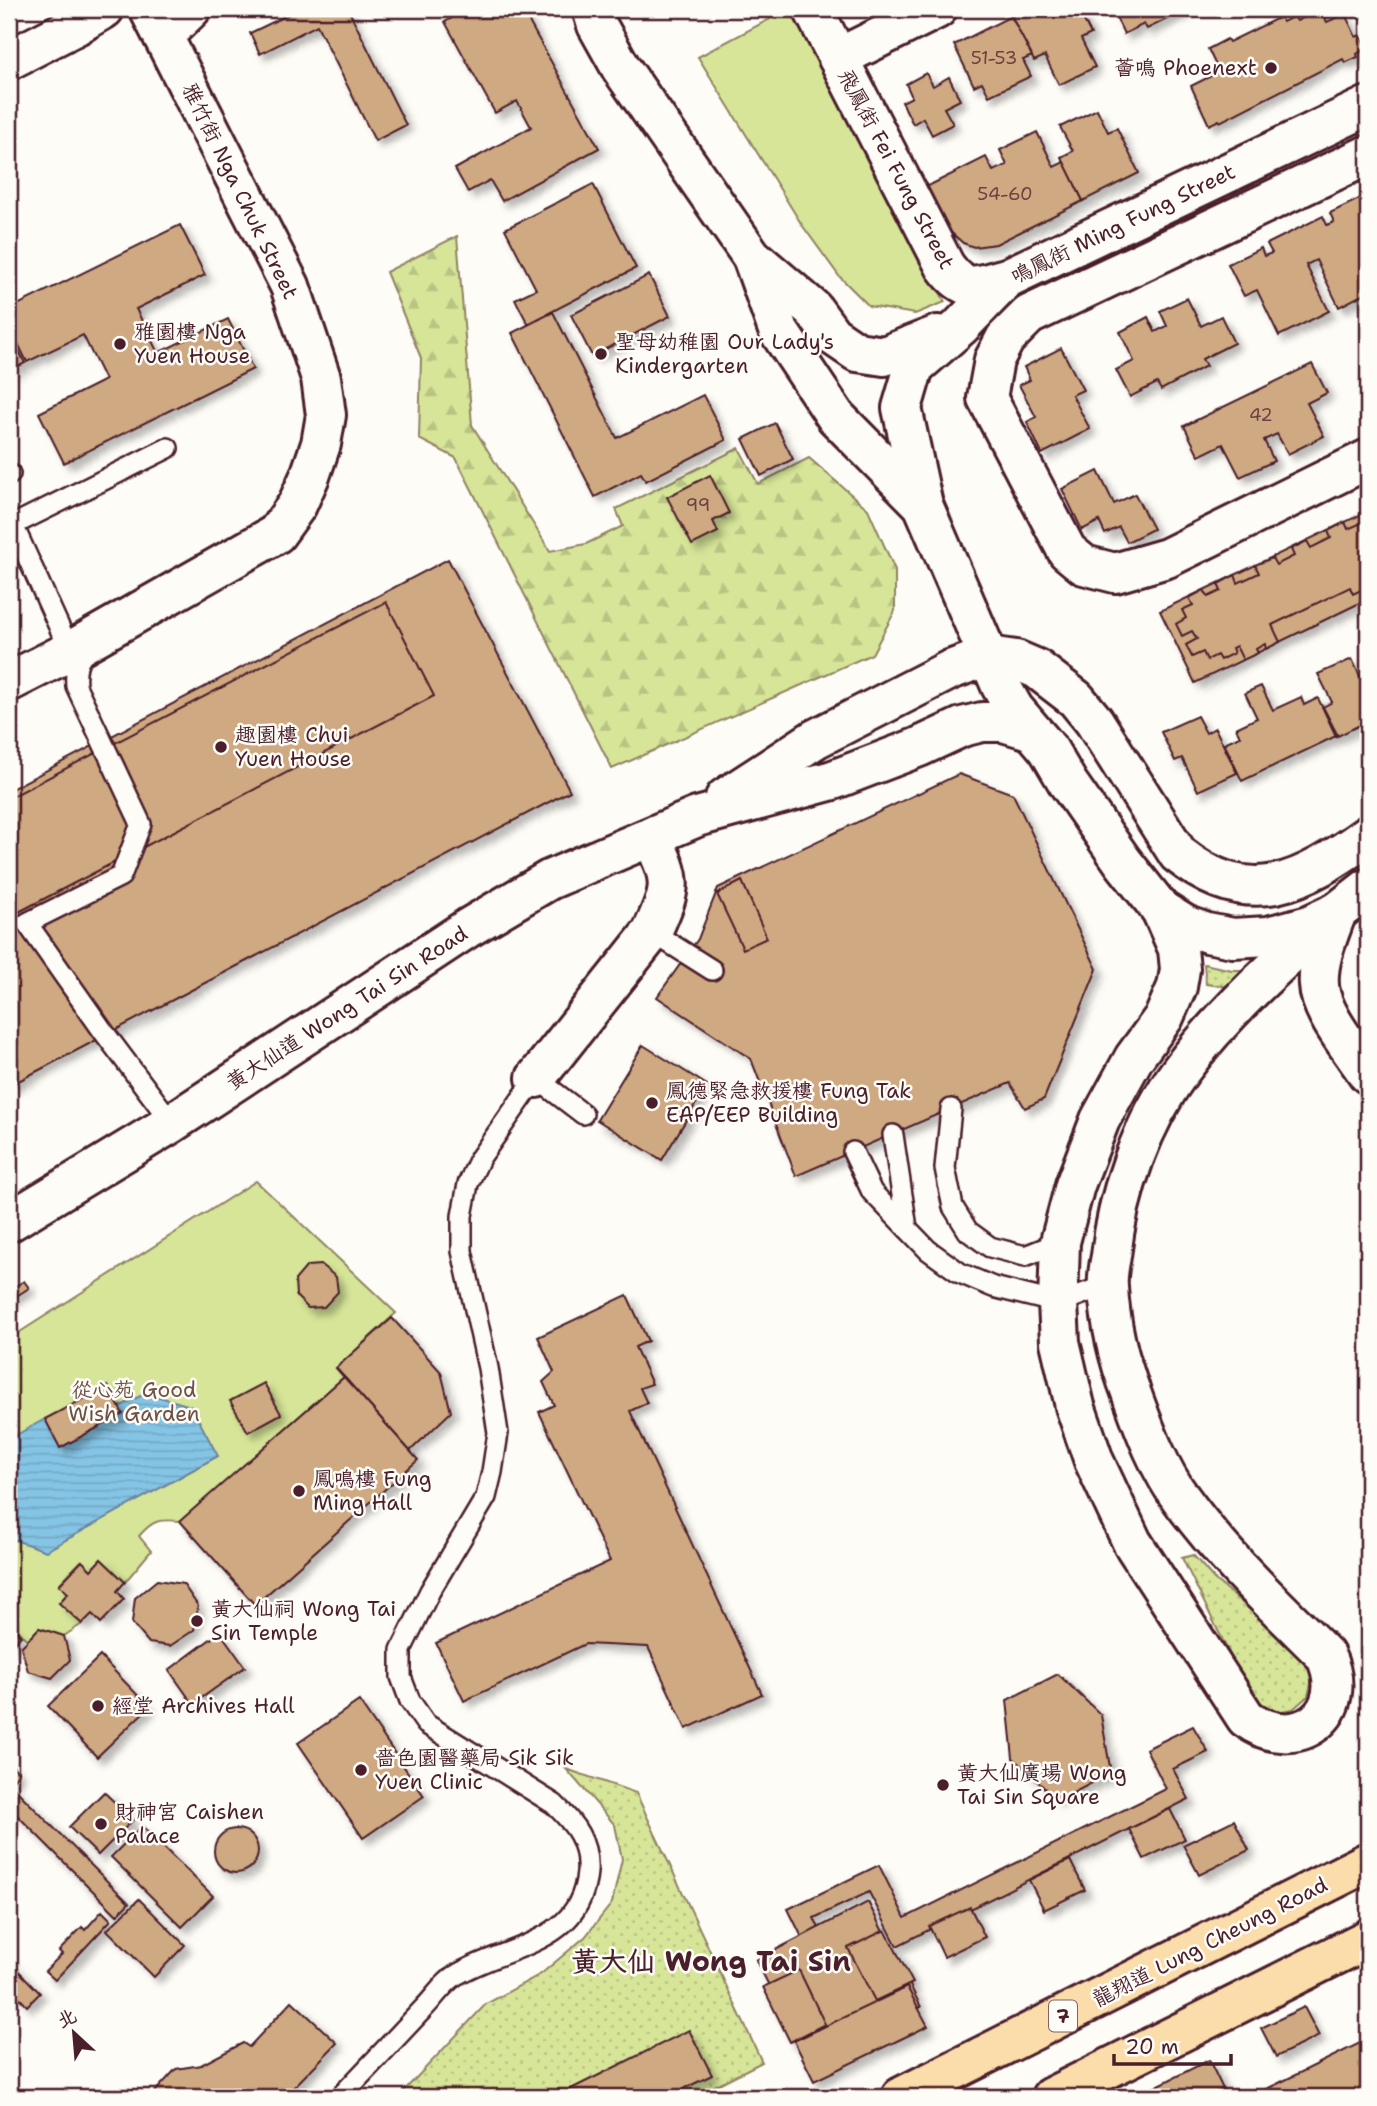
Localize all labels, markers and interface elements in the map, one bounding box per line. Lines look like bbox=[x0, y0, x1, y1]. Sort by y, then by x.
house number: 51-53 bbox=[971, 46, 1017, 70]
place label: 薈鳴 Phoenext bbox=[1114, 54, 1257, 82]
marker: 薈鳴 Phoenext bbox=[1263, 60, 1279, 76]
street label: 飛鳳街 Fei Fung Street bbox=[831, 64, 961, 274]
street label: 雅竹街 Nga Chuk Street bbox=[175, 78, 305, 304]
street label: 鳴鳳街 Ming Fung Street bbox=[1006, 157, 1240, 291]
house number: 54-60 bbox=[977, 182, 1033, 206]
place label: 雅園樓 Nga Yuen House bbox=[134, 318, 250, 370]
place label: 聖母幼稚園 Our Lady's Kindergarten bbox=[615, 328, 834, 380]
marker: 雅園樓 Nga Yuen House bbox=[112, 336, 128, 352]
marker: 聖母幼稚園 Our Lady's Kindergarten bbox=[593, 346, 609, 362]
house number: 42 bbox=[1249, 403, 1273, 427]
house number: 99 bbox=[686, 493, 710, 517]
place label: 趣園樓 Chui Yuen House bbox=[235, 721, 351, 773]
marker: 趣園樓 Chui Yuen House bbox=[213, 739, 229, 755]
street label: 黃大仙道 Wong Tai Sin Road bbox=[221, 919, 473, 1097]
place label: 鳳德緊急救援樓 Fung Tak EAP/EEP Building bbox=[666, 1077, 911, 1129]
marker: 鳳德緊急救援樓 Fung Tak EAP/EEP Building bbox=[644, 1095, 660, 1111]
park label: 從心苑 Good Wish Garden bbox=[68, 1376, 200, 1428]
place label: 鳳鳴樓 Fung Ming Hall bbox=[313, 1465, 432, 1517]
marker: 鳳鳴樓 Fung Ming Hall bbox=[291, 1483, 307, 1499]
place label: 黃大仙祠 Wong Tai Sin Temple bbox=[211, 1595, 396, 1647]
marker: 黃大仙祠 Wong Tai Sin Temple bbox=[189, 1613, 205, 1629]
place label: 經堂 Archives Hall bbox=[112, 1692, 295, 1720]
marker: 經堂 Archives Hall bbox=[90, 1698, 106, 1714]
place label: 嗇色園醫藥局 Sik Sik Yuen Clinic bbox=[375, 1744, 574, 1796]
place label: 黃大仙廣場 Wong Tai Sin Square bbox=[957, 1759, 1127, 1811]
marker: 嗇色園醫藥局 Sik Sik Yuen Clinic bbox=[353, 1762, 369, 1778]
marker: 黃大仙廣場 Wong Tai Sin Square bbox=[935, 1777, 951, 1793]
place label: 財神宮 Caishen Palace bbox=[115, 1798, 264, 1850]
marker: 財神宮 Caishen Palace bbox=[93, 1816, 109, 1832]
street label: 龍翔道 Lung Cheung Road bbox=[1088, 1870, 1332, 2014]
district label: 黃大仙 Wong Tai Sin bbox=[571, 1942, 851, 1980]
north arrow bbox=[38, 1997, 108, 2068]
road number: 7 bbox=[1049, 2000, 1077, 2032]
text: 北 bbox=[53, 2003, 81, 2034]
scale bar bbox=[1114, 2022, 1232, 2066]
text: 20 m bbox=[1125, 2033, 1179, 2061]

